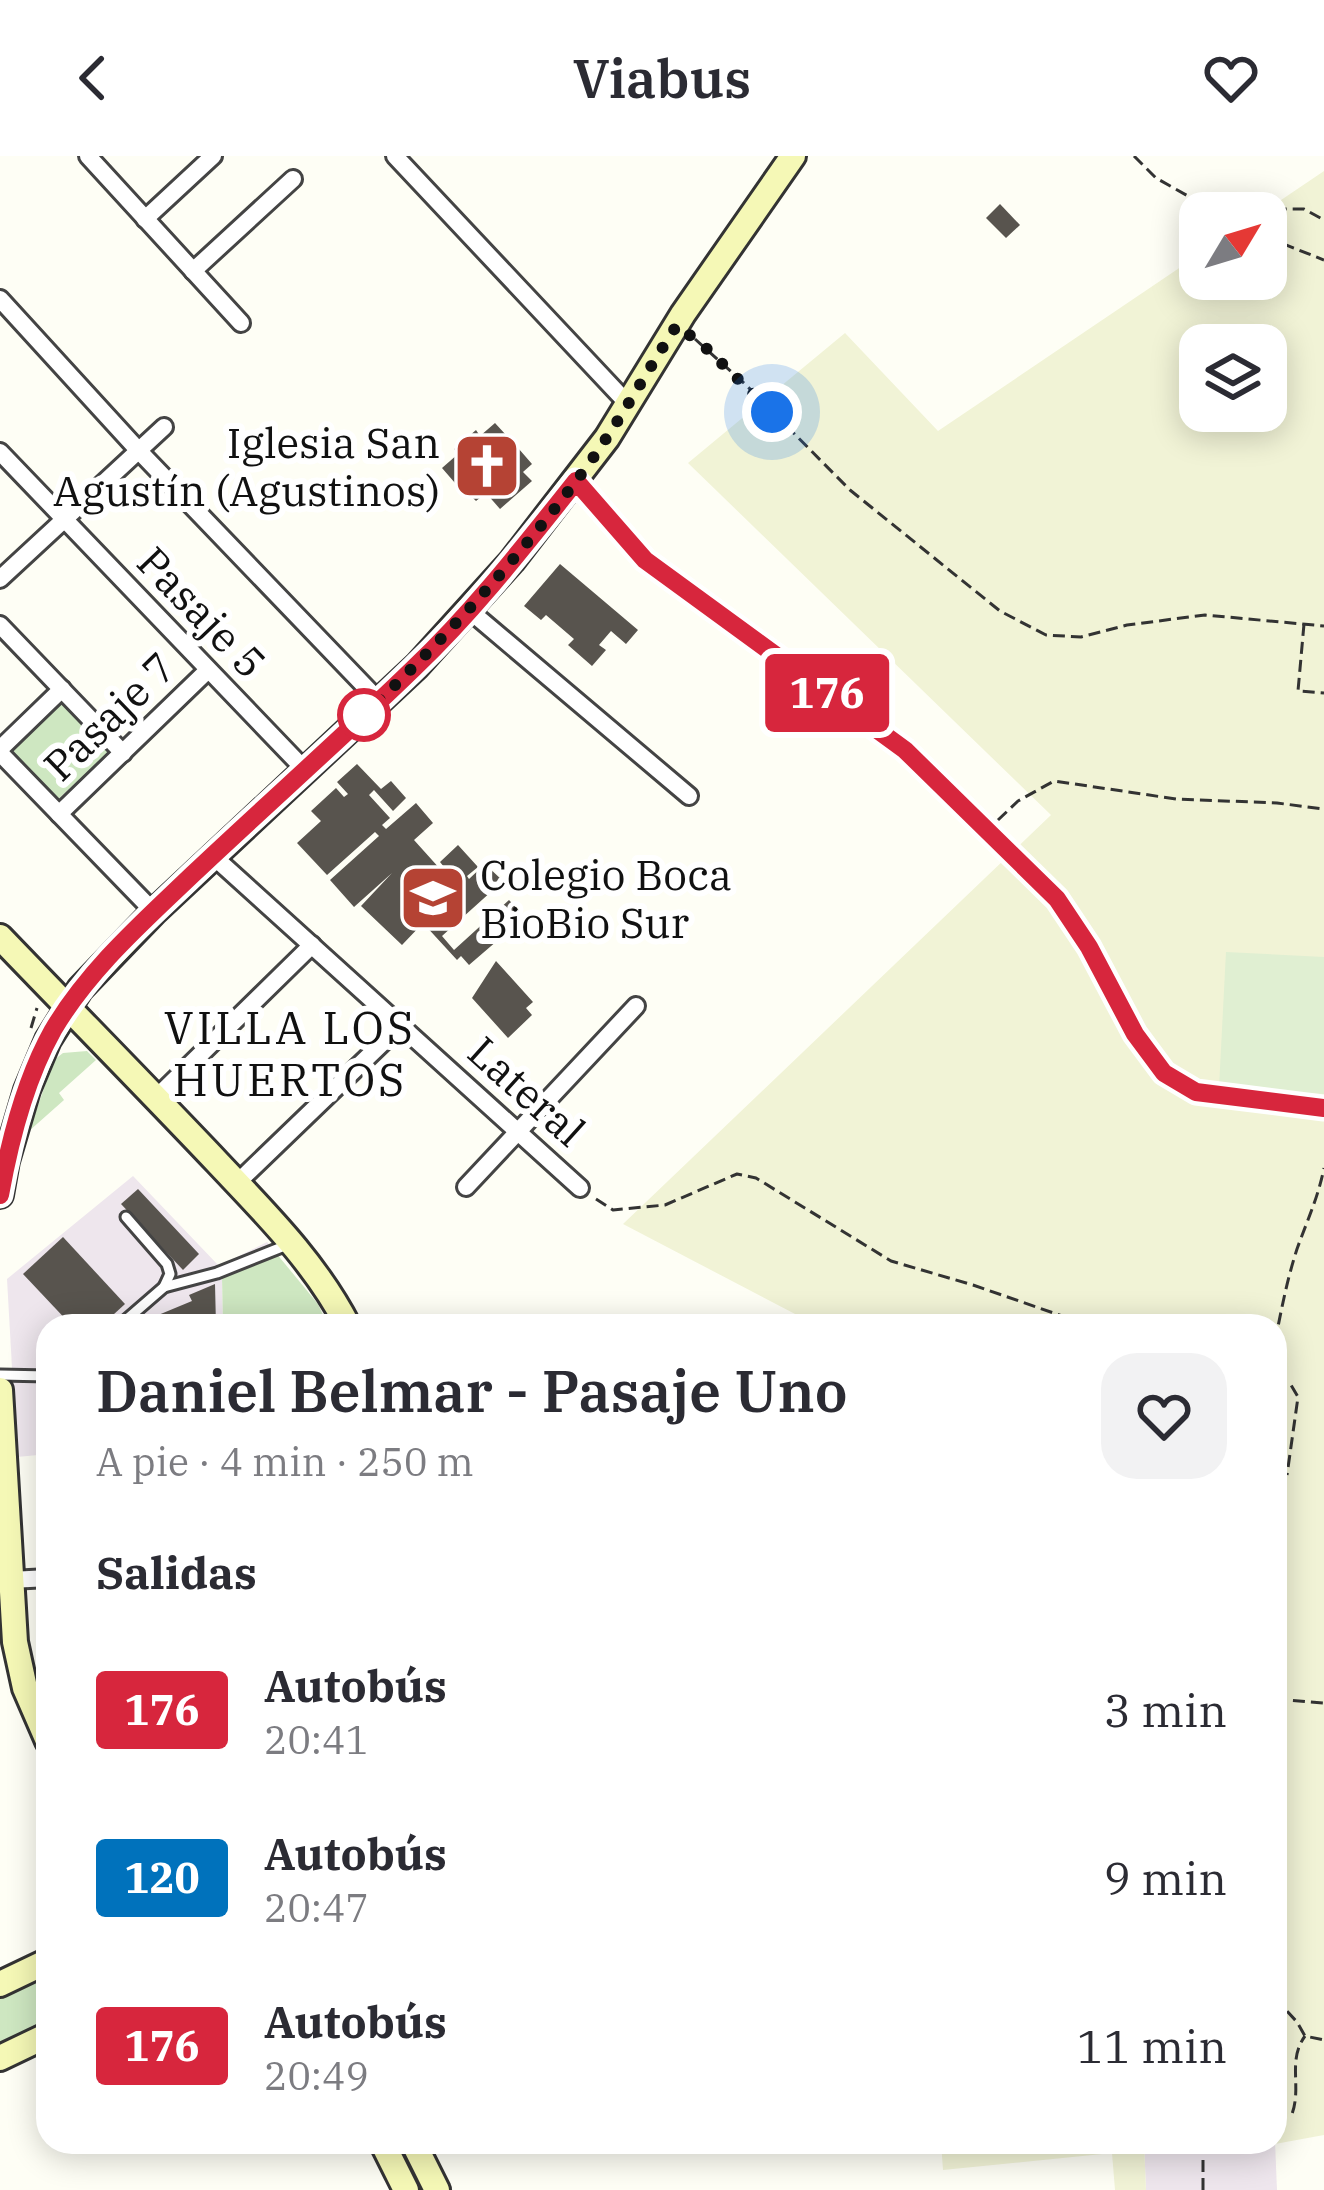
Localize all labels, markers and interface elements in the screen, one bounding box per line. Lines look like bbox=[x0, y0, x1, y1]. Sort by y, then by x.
text: Viabus bbox=[573, 43, 751, 113]
icon: back bbox=[60, 45, 126, 111]
icon: heart bbox=[1198, 45, 1264, 111]
north arrow bbox=[1179, 192, 1287, 300]
map controls bbox=[1179, 192, 1287, 432]
button: layers bbox=[1179, 324, 1287, 432]
your location bbox=[742, 382, 802, 442]
place label: Iglesia San Agustín (Agustinos) bbox=[53, 415, 440, 518]
church icon: Iglesia San Agustín (Agustinos) bbox=[452, 431, 522, 501]
street label: Pasaje 5 bbox=[126, 535, 278, 689]
street label: Pasaje 7 bbox=[32, 640, 186, 792]
line badge: 176 bbox=[758, 654, 896, 732]
text: 176 bbox=[789, 665, 865, 720]
unlabelled marker bbox=[339, 690, 389, 740]
place label: Colegio Boca BioBio Sur bbox=[480, 847, 732, 950]
school or university icon: Colegio Boca BioBio Sur bbox=[398, 863, 468, 933]
district label: VILLA LOS HUERTOS bbox=[164, 998, 416, 1108]
street label: Lateral bbox=[457, 1024, 597, 1158]
button: heart bbox=[1101, 1353, 1227, 1479]
text: Daniel Belmar - Pasaje Uno bbox=[96, 1354, 848, 1428]
text: A pie · 4 min · 250 m bbox=[96, 1436, 474, 1487]
text: Salidas bbox=[96, 1543, 257, 1601]
text: Autobús bbox=[264, 1656, 447, 1714]
text: 3 min bbox=[1104, 1681, 1227, 1739]
text: 176 bbox=[124, 1682, 200, 1737]
text: 20:41 bbox=[264, 1714, 369, 1765]
text: Autobús bbox=[264, 1824, 447, 1882]
text: 9 min bbox=[1104, 1849, 1227, 1907]
text: 120 bbox=[124, 1850, 200, 1905]
text: 20:47 bbox=[264, 1882, 369, 1933]
text: Autobús bbox=[264, 1992, 447, 2050]
text: 11 min bbox=[1077, 2017, 1227, 2075]
text: 176 bbox=[124, 2018, 200, 2073]
text: 20:49 bbox=[264, 2050, 369, 2101]

